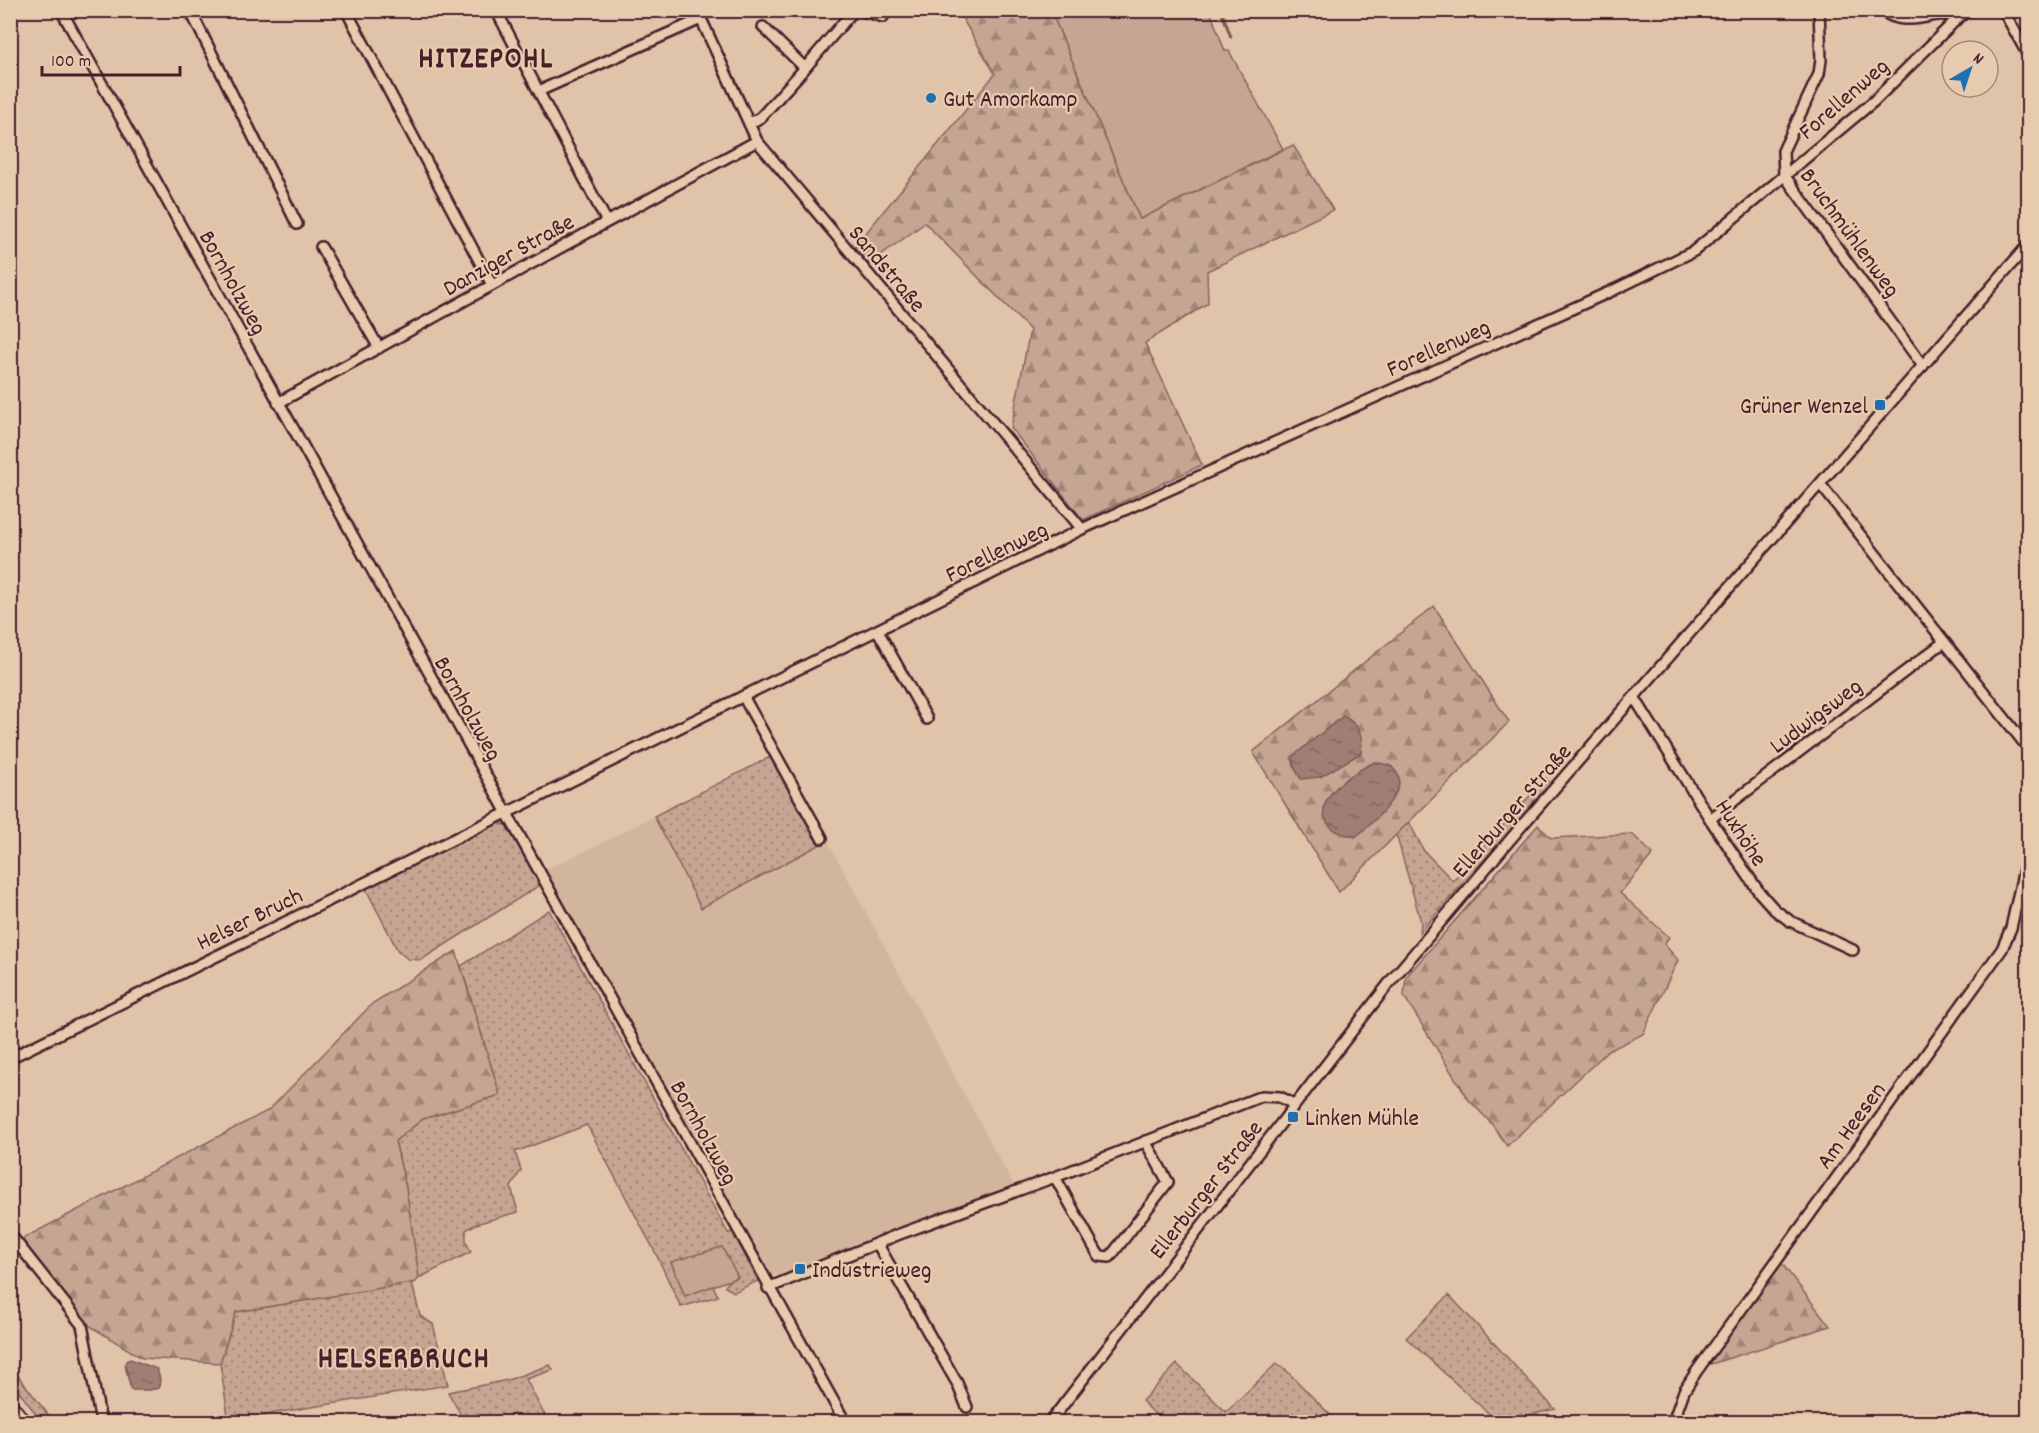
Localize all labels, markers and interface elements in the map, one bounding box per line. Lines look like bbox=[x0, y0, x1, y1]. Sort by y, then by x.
scale bar bbox=[42, 39, 180, 77]
north arrow bbox=[1940, 39, 2000, 99]
district label: HITZEPOHL bbox=[418, 40, 554, 83]
text: N bbox=[1968, 48, 1988, 71]
text: 100 m bbox=[51, 50, 91, 75]
street label: Forellenweg bbox=[1792, 51, 1898, 149]
place label: Gut Amorkamp bbox=[943, 84, 1078, 118]
marker: Gut Amorkamp bbox=[924, 91, 938, 105]
street label: Bruchmühlenweg bbox=[1790, 162, 1907, 306]
street label: Danziger Straße bbox=[438, 207, 581, 307]
street label: Sandstraße bbox=[839, 219, 933, 321]
street label: Bornholzweg bbox=[189, 225, 274, 342]
street label: Forellenweg bbox=[1382, 312, 1497, 388]
place label: Grüner Wenzel bbox=[1740, 391, 1868, 425]
marker: Grüner Wenzel bbox=[1873, 398, 1887, 412]
street label: Forellenweg bbox=[940, 514, 1054, 593]
street label: Bornholzweg bbox=[424, 651, 509, 768]
street label: Ludwigsweg bbox=[1763, 671, 1870, 764]
street label: Ellerburger Straße bbox=[1445, 737, 1581, 887]
street label: Huxhöhe bbox=[1705, 793, 1774, 874]
street label: Helser Bruch bbox=[191, 880, 309, 961]
street label: Bornholzweg bbox=[660, 1075, 745, 1192]
street label: Am Heesen bbox=[1809, 1076, 1896, 1177]
place label: Linken Mühle bbox=[1305, 1103, 1419, 1137]
marker: Linken Mühle bbox=[1286, 1110, 1300, 1124]
street label: Ellerburger Straße bbox=[1142, 1114, 1273, 1268]
place label: Industrieweg bbox=[812, 1255, 931, 1289]
marker: Industrieweg bbox=[793, 1262, 807, 1276]
district label: HELSERBRUCH bbox=[318, 1340, 490, 1383]

